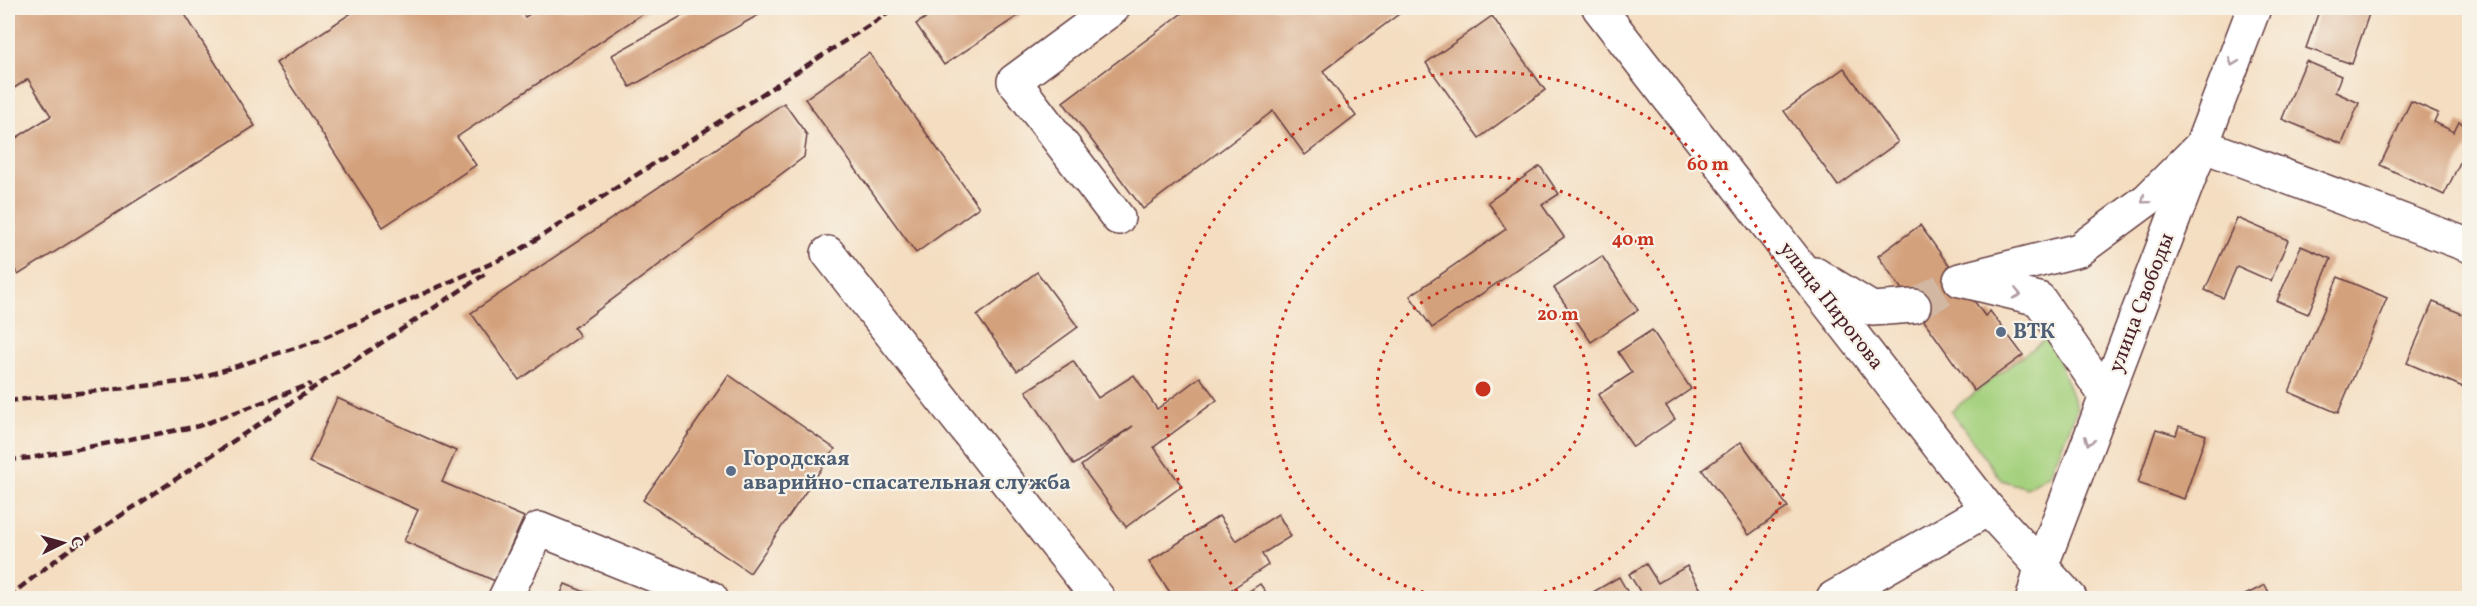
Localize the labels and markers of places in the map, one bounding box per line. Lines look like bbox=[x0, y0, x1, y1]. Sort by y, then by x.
place label: ВТК bbox=[2013, 318, 2055, 347]
marker: ВТК bbox=[1994, 325, 2008, 339]
centre of rings bbox=[1473, 379, 1493, 399]
place label: Городская аварийно-спасательная служба bbox=[743, 445, 1071, 498]
marker: Городская аварийно-спасательная служба bbox=[724, 464, 738, 478]

